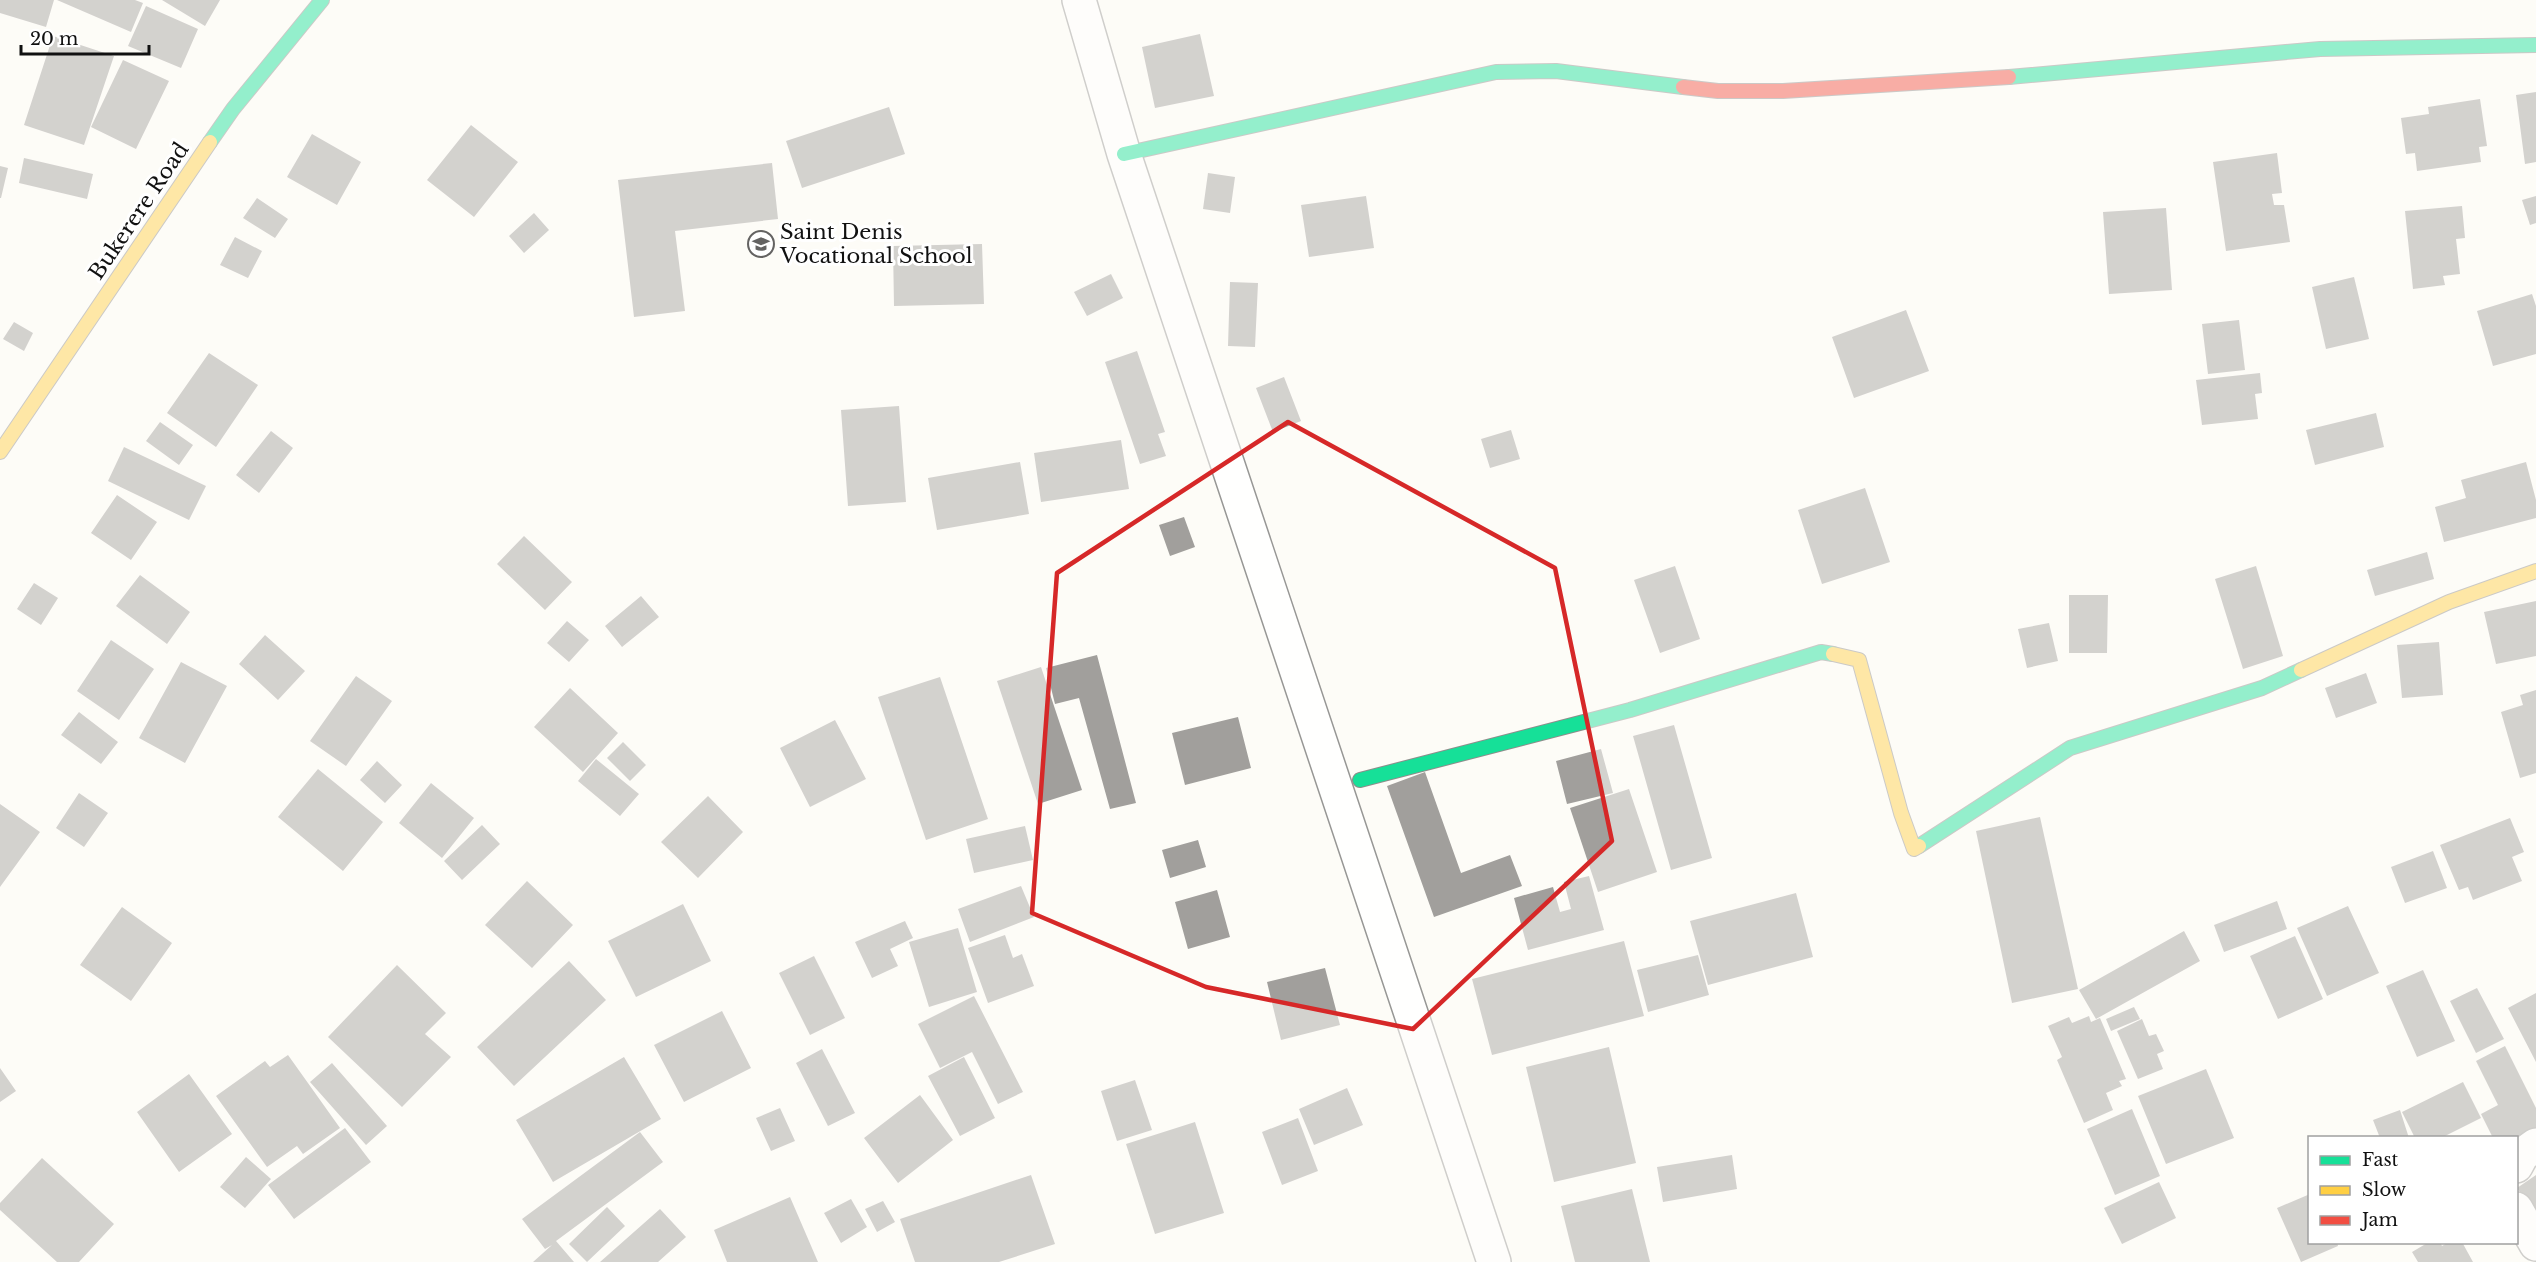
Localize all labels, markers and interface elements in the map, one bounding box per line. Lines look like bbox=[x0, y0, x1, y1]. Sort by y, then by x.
scale bar bbox=[21, 18, 148, 56]
text: 20 m bbox=[30, 28, 78, 50]
street label: Bukerere Road bbox=[84, 137, 194, 285]
place label: Saint Denis Vocational School bbox=[779, 219, 973, 269]
school or university icon: Saint Denis Vocational School bbox=[746, 229, 776, 259]
legend bbox=[2308, 1136, 2518, 1244]
text: Fast bbox=[2362, 1149, 2399, 1171]
text: Slow bbox=[2362, 1179, 2407, 1201]
text: Jam bbox=[2360, 1209, 2398, 1231]

